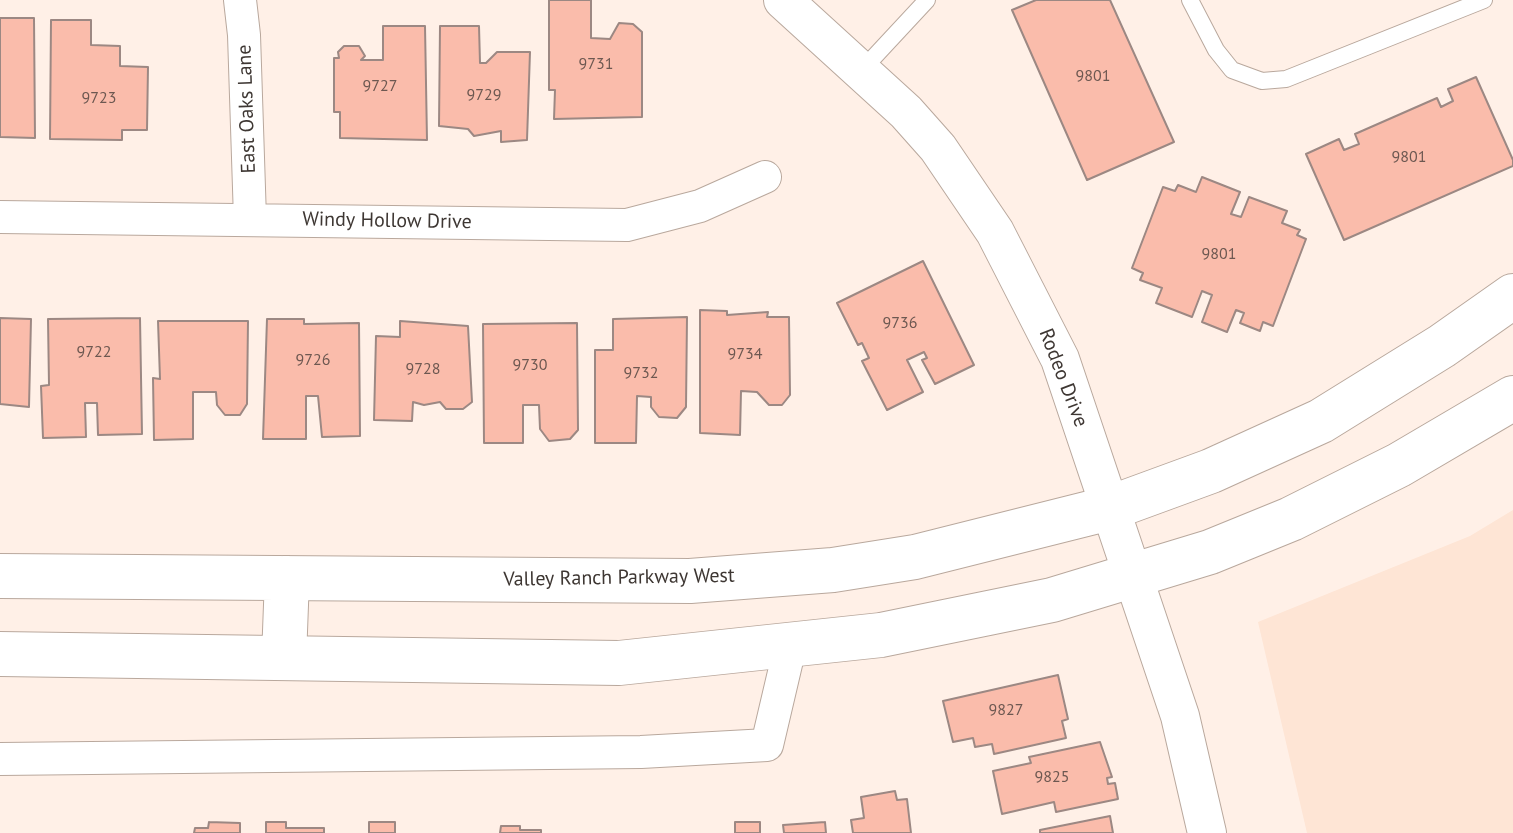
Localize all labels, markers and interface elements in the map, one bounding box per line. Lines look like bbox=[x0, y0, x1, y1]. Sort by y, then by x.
street label: East Oaks Lane bbox=[233, 44, 261, 174]
house number: 9731 bbox=[579, 54, 613, 74]
house number: 9801 bbox=[1076, 66, 1110, 86]
house number: 9727 bbox=[363, 76, 397, 96]
house number: 9729 bbox=[467, 85, 501, 105]
house number: 9723 bbox=[82, 88, 116, 108]
house number: 9801 bbox=[1392, 147, 1426, 167]
street label: Windy Hollow Drive bbox=[302, 208, 472, 234]
house number: 9801 bbox=[1202, 244, 1236, 264]
house number: 9736 bbox=[883, 313, 917, 333]
street label: Rodeo Drive bbox=[1033, 326, 1093, 430]
house number: 9722 bbox=[77, 342, 111, 362]
house number: 9734 bbox=[728, 344, 762, 364]
house number: 9726 bbox=[296, 350, 330, 370]
house number: 9730 bbox=[513, 355, 547, 375]
house number: 9728 bbox=[406, 359, 440, 379]
house number: 9732 bbox=[624, 363, 658, 383]
street label: Valley Ranch Parkway West bbox=[503, 564, 735, 592]
house number: 9827 bbox=[989, 700, 1023, 720]
house number: 9825 bbox=[1035, 767, 1069, 787]

